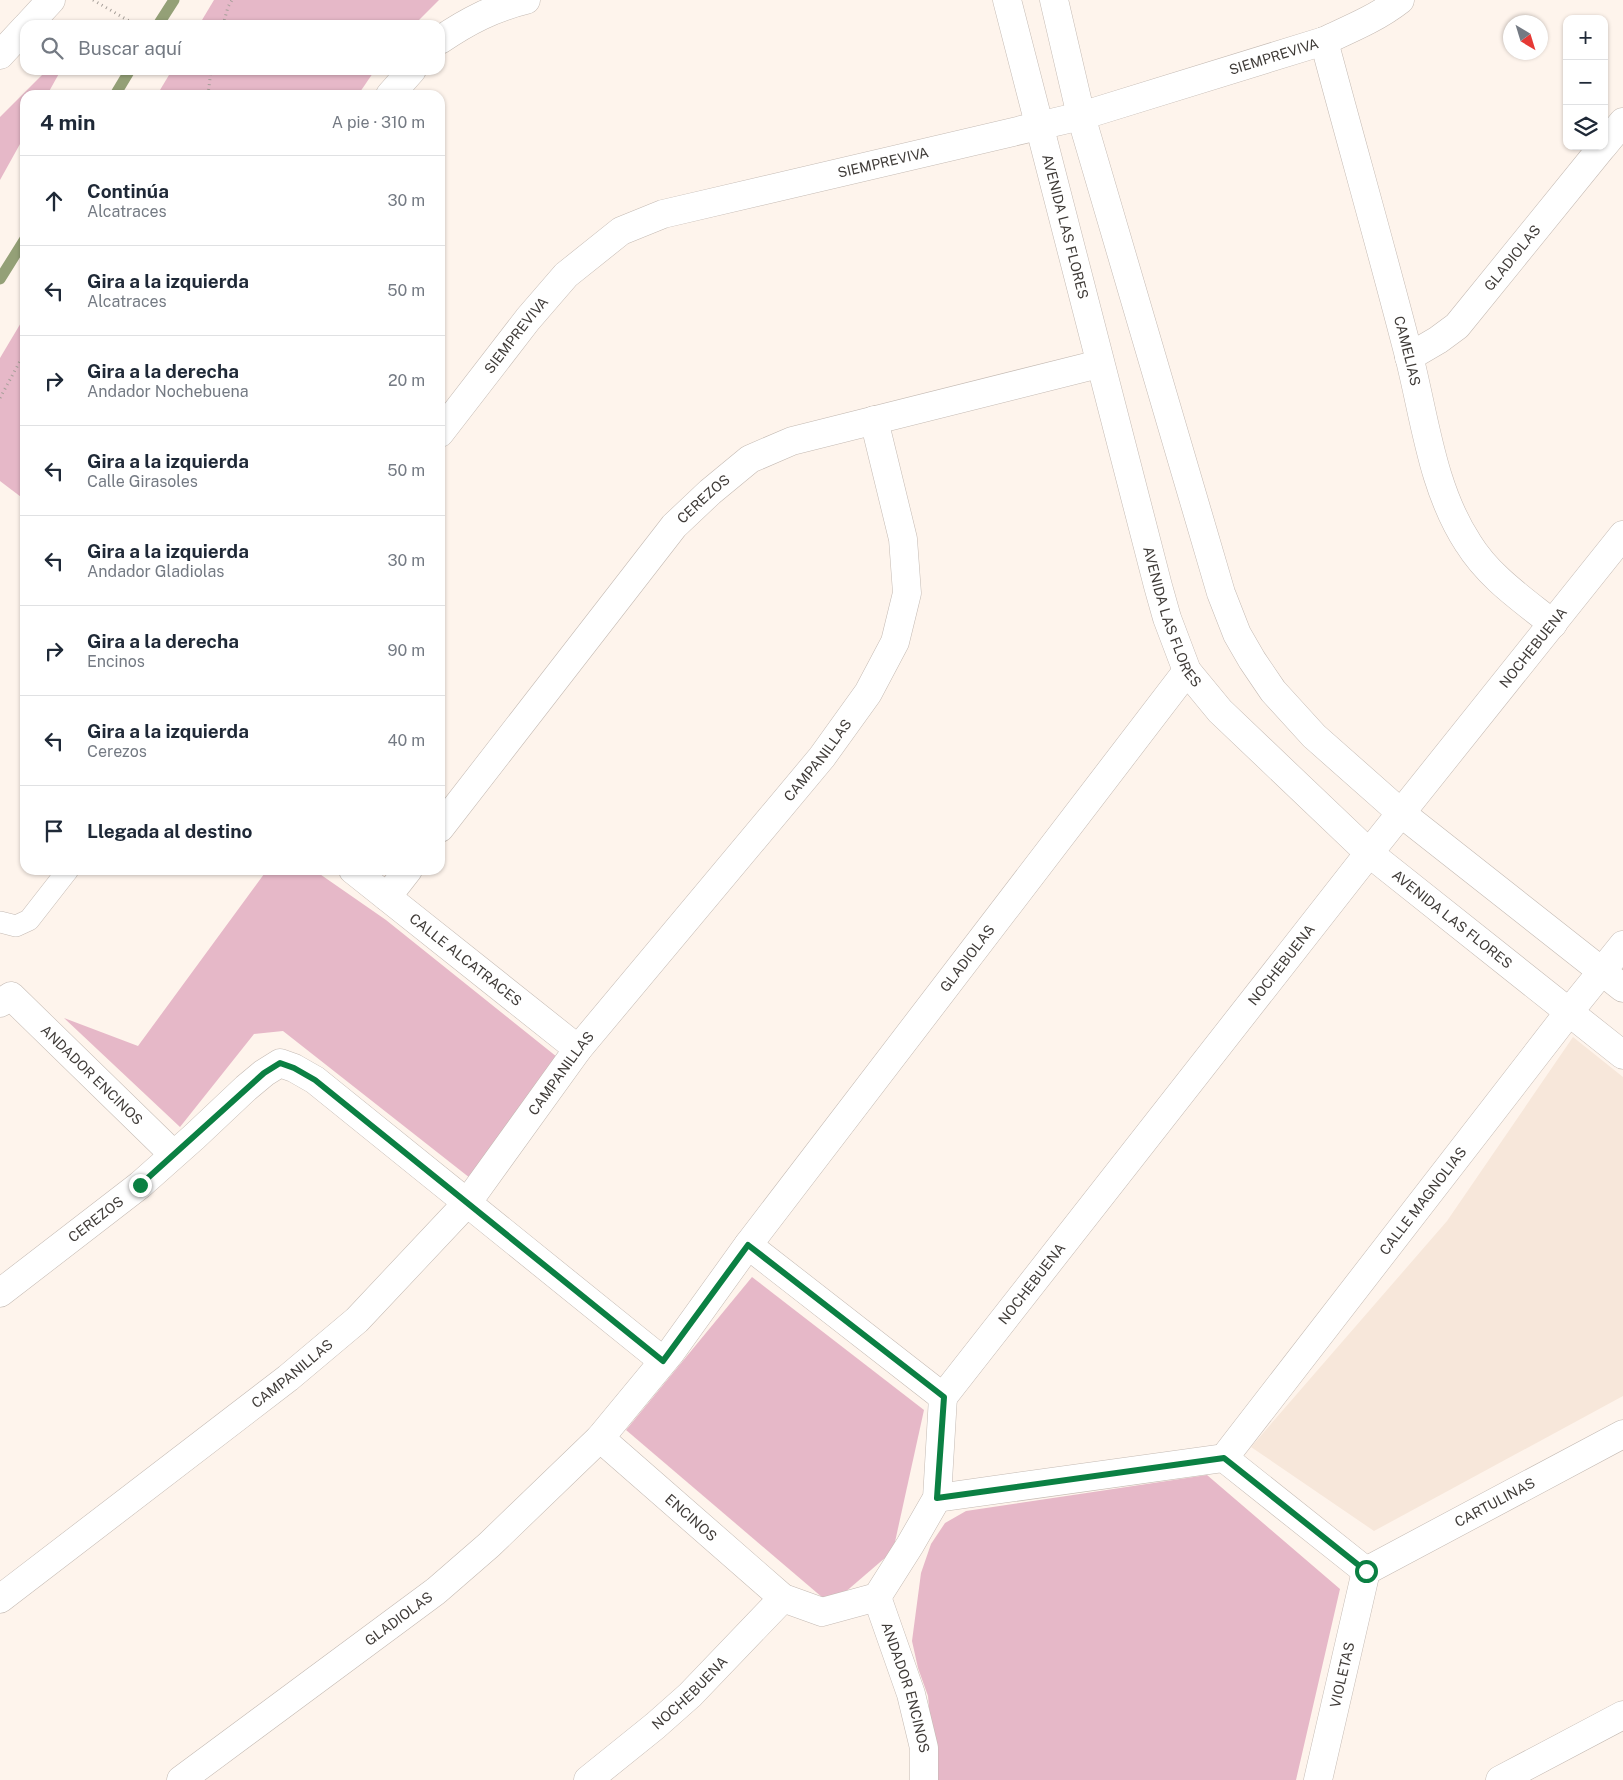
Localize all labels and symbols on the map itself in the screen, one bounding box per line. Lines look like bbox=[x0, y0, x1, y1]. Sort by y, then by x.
north arrow bbox=[1503, 15, 1548, 60]
street label: SIEMPREVIVA bbox=[1227, 35, 1321, 78]
street label: SIEMPREVIVA bbox=[836, 144, 930, 181]
street label: AVENIDA LAS FLORES bbox=[1039, 153, 1092, 301]
street label: GLADIOLAS bbox=[1481, 222, 1544, 294]
street label: SIEMPREVIVA bbox=[481, 294, 551, 376]
street label: CAMELIAS bbox=[1391, 314, 1424, 387]
street label: CEREZOS bbox=[674, 471, 733, 527]
street label: AVENIDA LAS FLORES bbox=[1140, 545, 1205, 690]
street label: NOCHEBUENA bbox=[1496, 604, 1570, 691]
street label: CAMPANILLAS bbox=[781, 716, 855, 804]
street label: AVENIDA LAS FLORES bbox=[1389, 867, 1515, 972]
street label: CALLE ALCATRACES bbox=[406, 910, 525, 1009]
street label: NOCHEBUENA bbox=[1245, 921, 1318, 1008]
street label: GLADIOLAS bbox=[937, 922, 998, 995]
street label: ANDADOR ENCINOS bbox=[38, 1022, 146, 1128]
street label: CAMPANILLAS bbox=[525, 1028, 597, 1118]
street label: CALLE MAGNOLIAS bbox=[1376, 1144, 1470, 1258]
route end bbox=[129, 1174, 152, 1197]
street label: CEREZOS bbox=[65, 1193, 126, 1245]
street label: NOCHEBUENA bbox=[995, 1240, 1068, 1327]
street label: CAMPANILLAS bbox=[248, 1336, 336, 1411]
street label: CARTULINAS bbox=[1452, 1474, 1538, 1530]
street label: ENCINOS bbox=[662, 1491, 720, 1544]
route start bbox=[1355, 1560, 1378, 1583]
street label: GLADIOLAS bbox=[362, 1588, 436, 1649]
street label: ANDADOR ENCINOS bbox=[878, 1620, 933, 1754]
street label: VIOLETAS bbox=[1327, 1640, 1357, 1709]
street label: NOCHEBUENA bbox=[649, 1653, 731, 1733]

